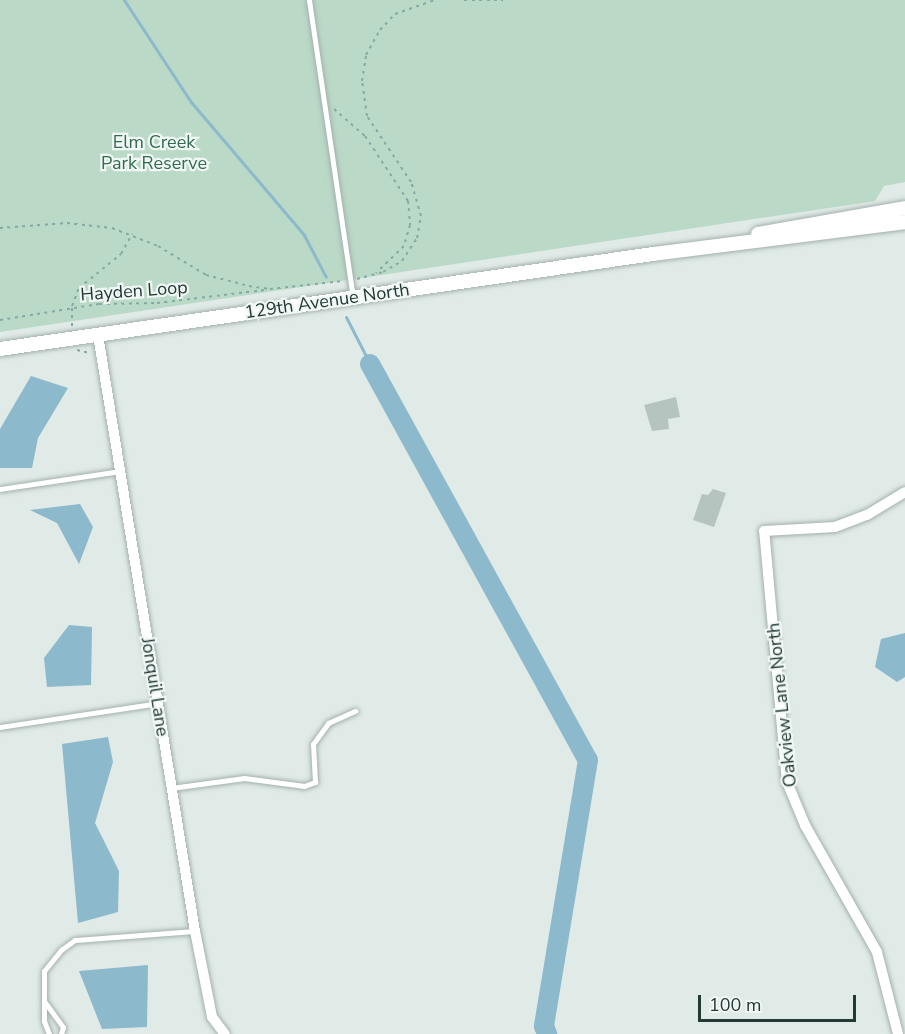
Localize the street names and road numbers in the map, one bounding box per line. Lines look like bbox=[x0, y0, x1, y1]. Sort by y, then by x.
street label: Hayden Loop bbox=[80, 276, 188, 306]
street label: 129th Avenue North bbox=[243, 279, 411, 323]
street label: Oakview Lane North bbox=[763, 622, 801, 788]
street label: Jonquil Lane bbox=[137, 636, 173, 738]

